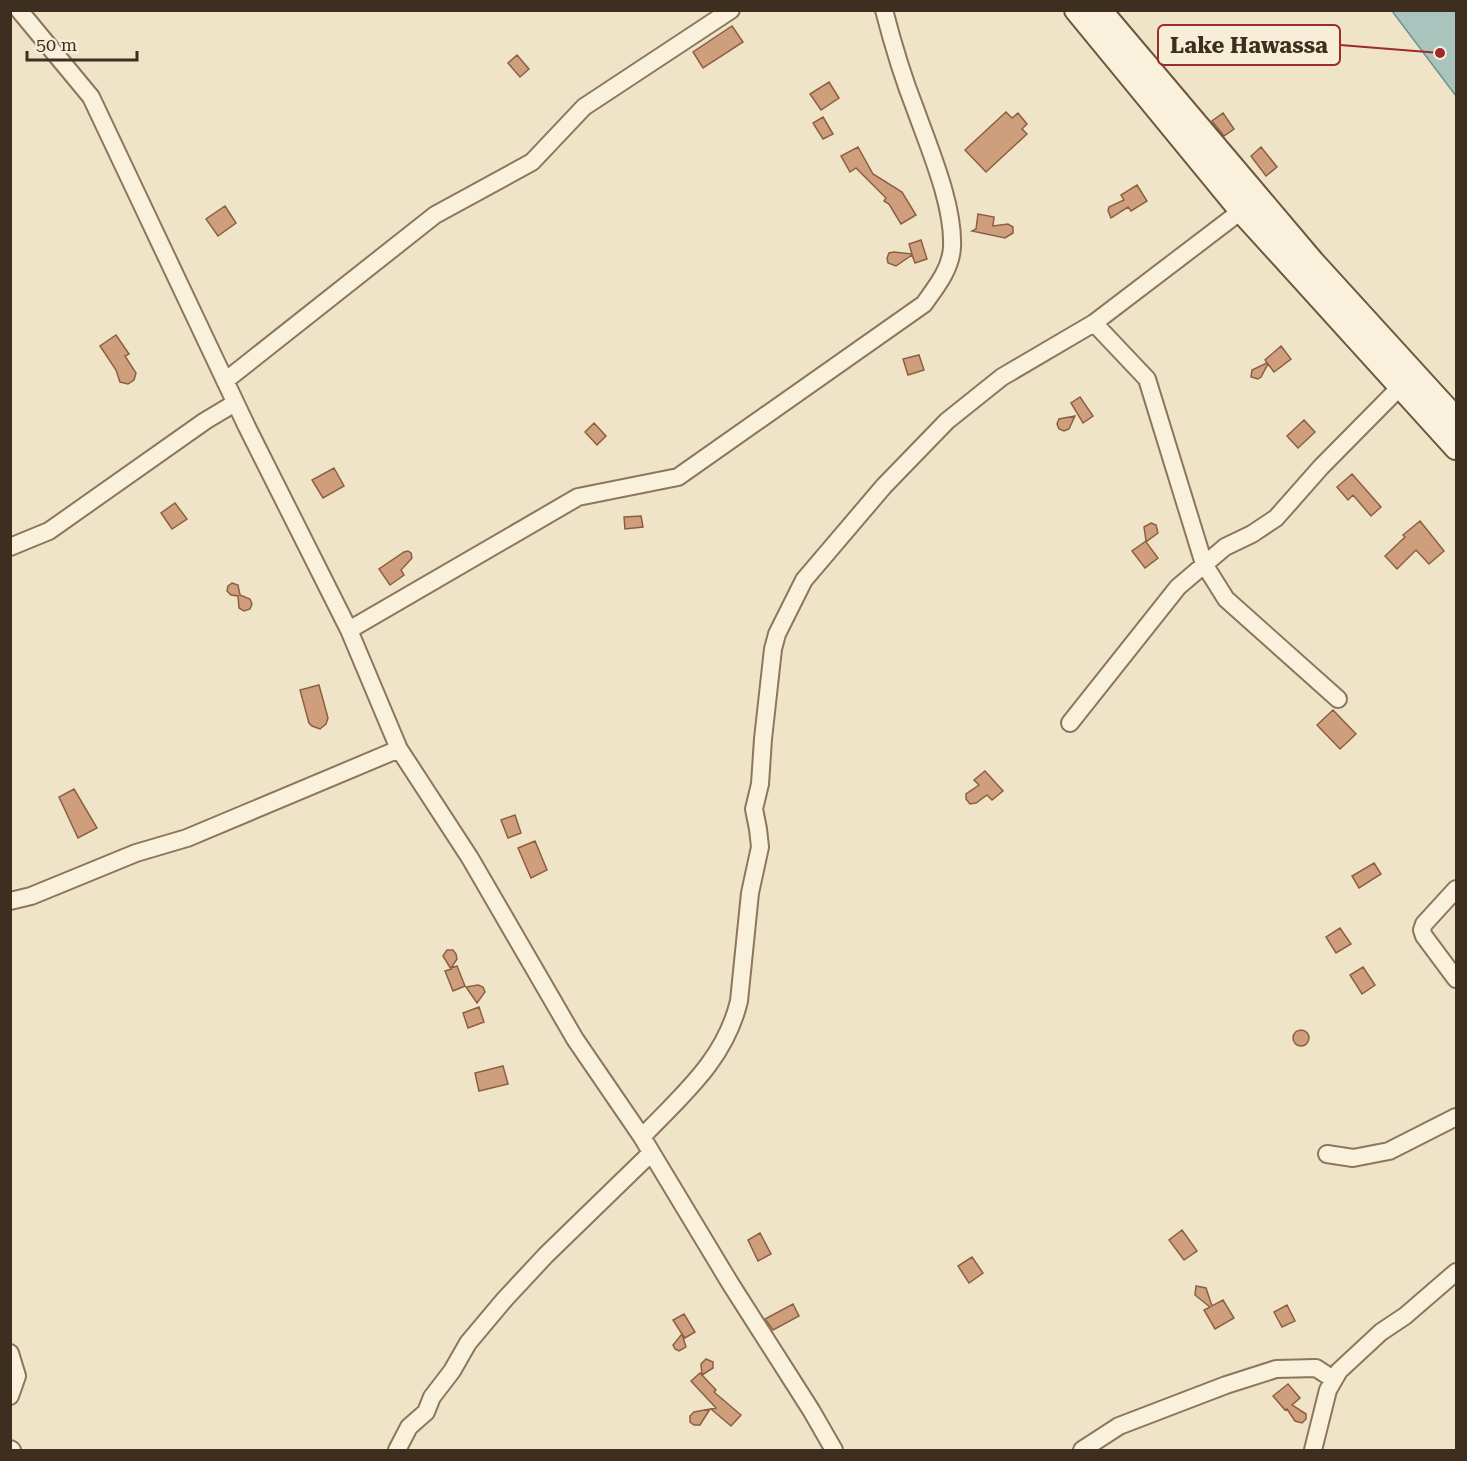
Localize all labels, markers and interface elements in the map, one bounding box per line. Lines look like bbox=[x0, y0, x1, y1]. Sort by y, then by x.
scale bar bbox=[27, 24, 136, 62]
callout: Lake Hawassa bbox=[1158, 25, 1340, 65]
text: Lake Hawassa bbox=[1170, 33, 1328, 58]
text: 50 m bbox=[36, 34, 77, 55]

